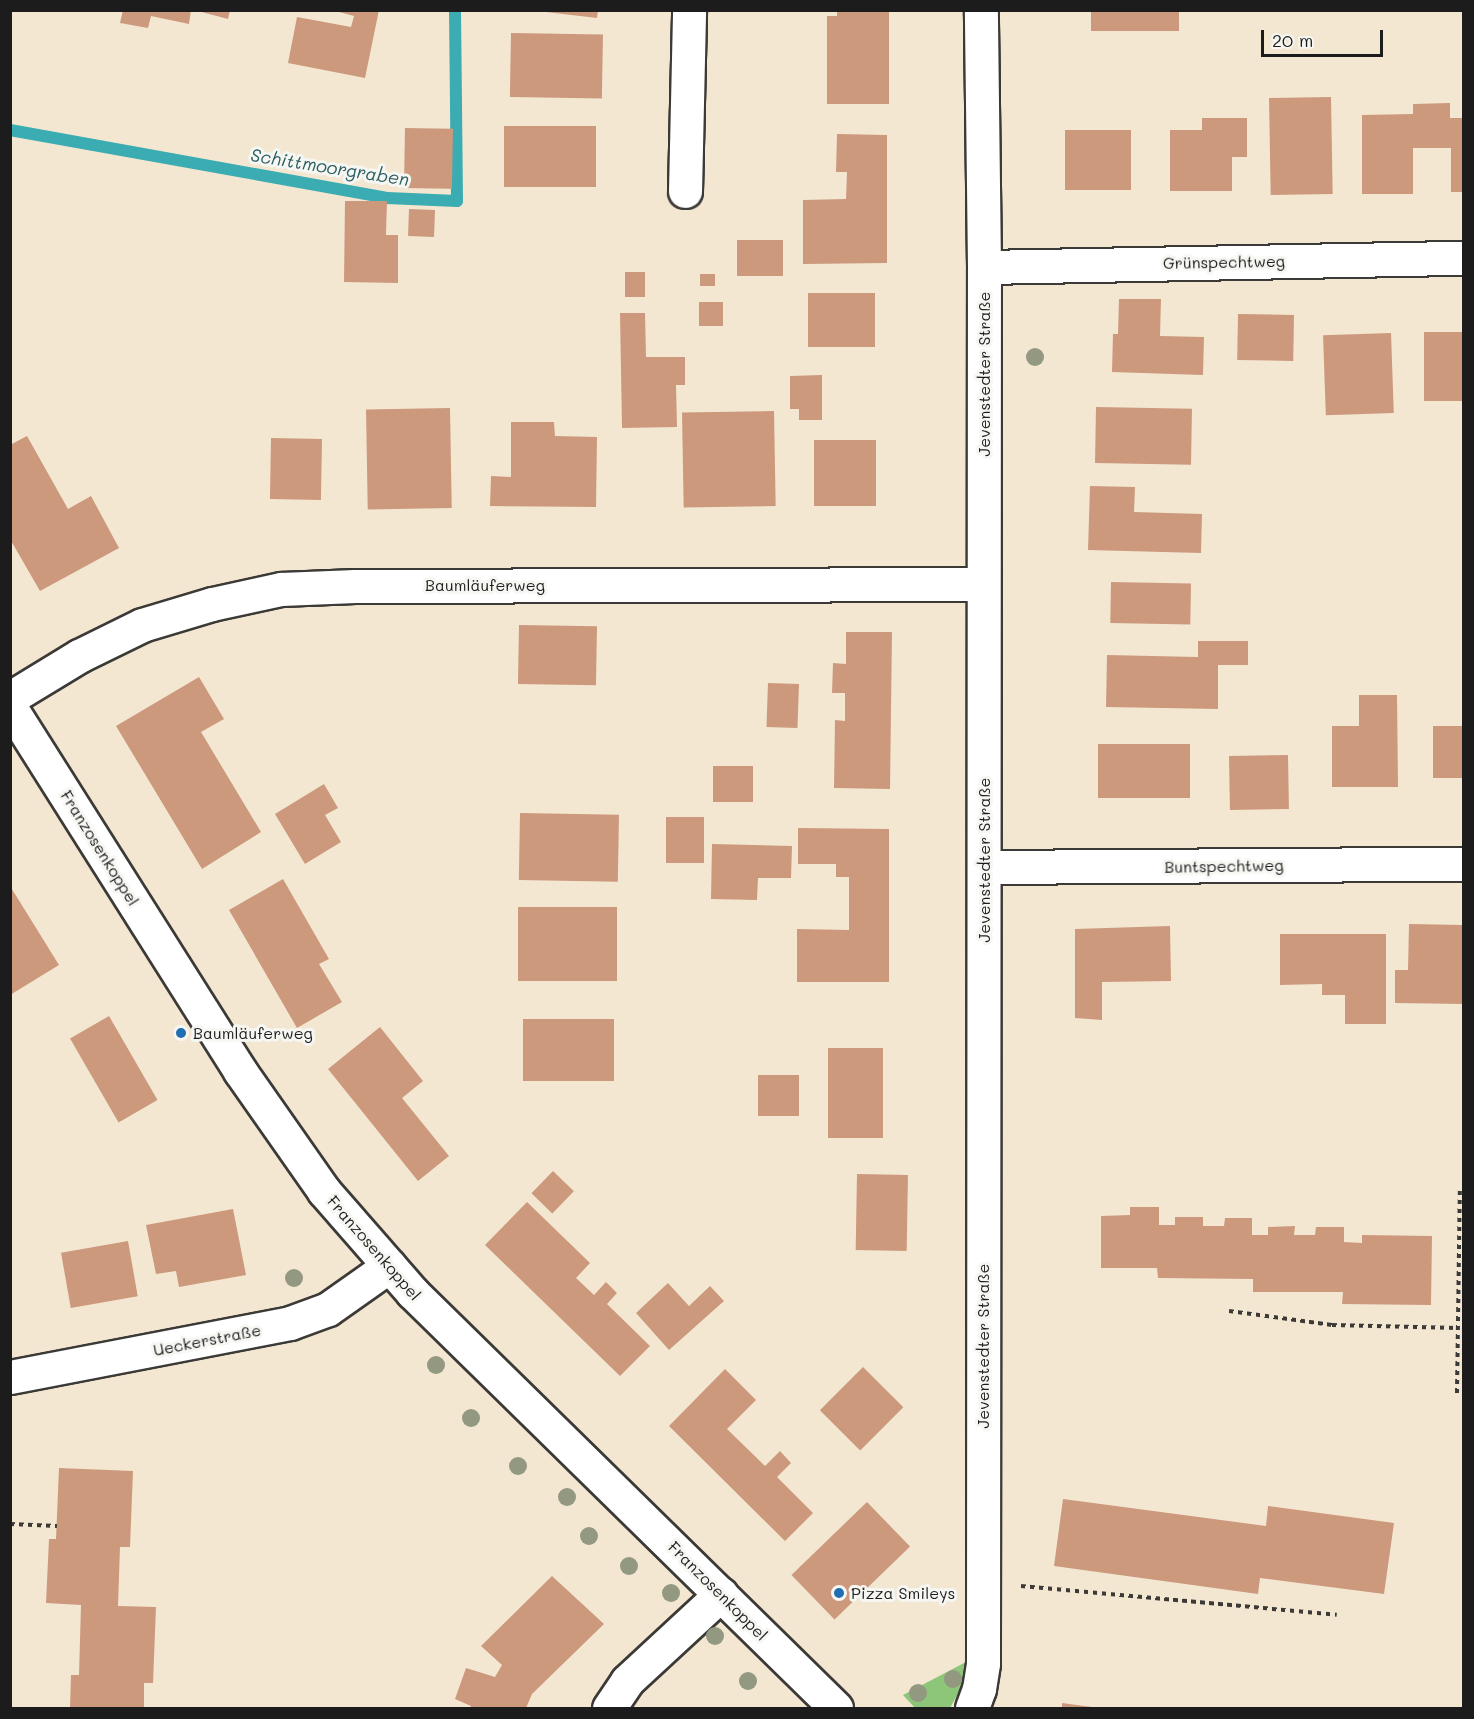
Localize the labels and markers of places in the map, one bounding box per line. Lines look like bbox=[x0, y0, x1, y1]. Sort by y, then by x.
place label: Baumläuferweg bbox=[193, 1023, 313, 1043]
marker: Baumläuferweg bbox=[174, 1026, 188, 1040]
place label: Pizza Smileys bbox=[851, 1583, 955, 1603]
marker: Pizza Smileys bbox=[832, 1586, 846, 1600]

